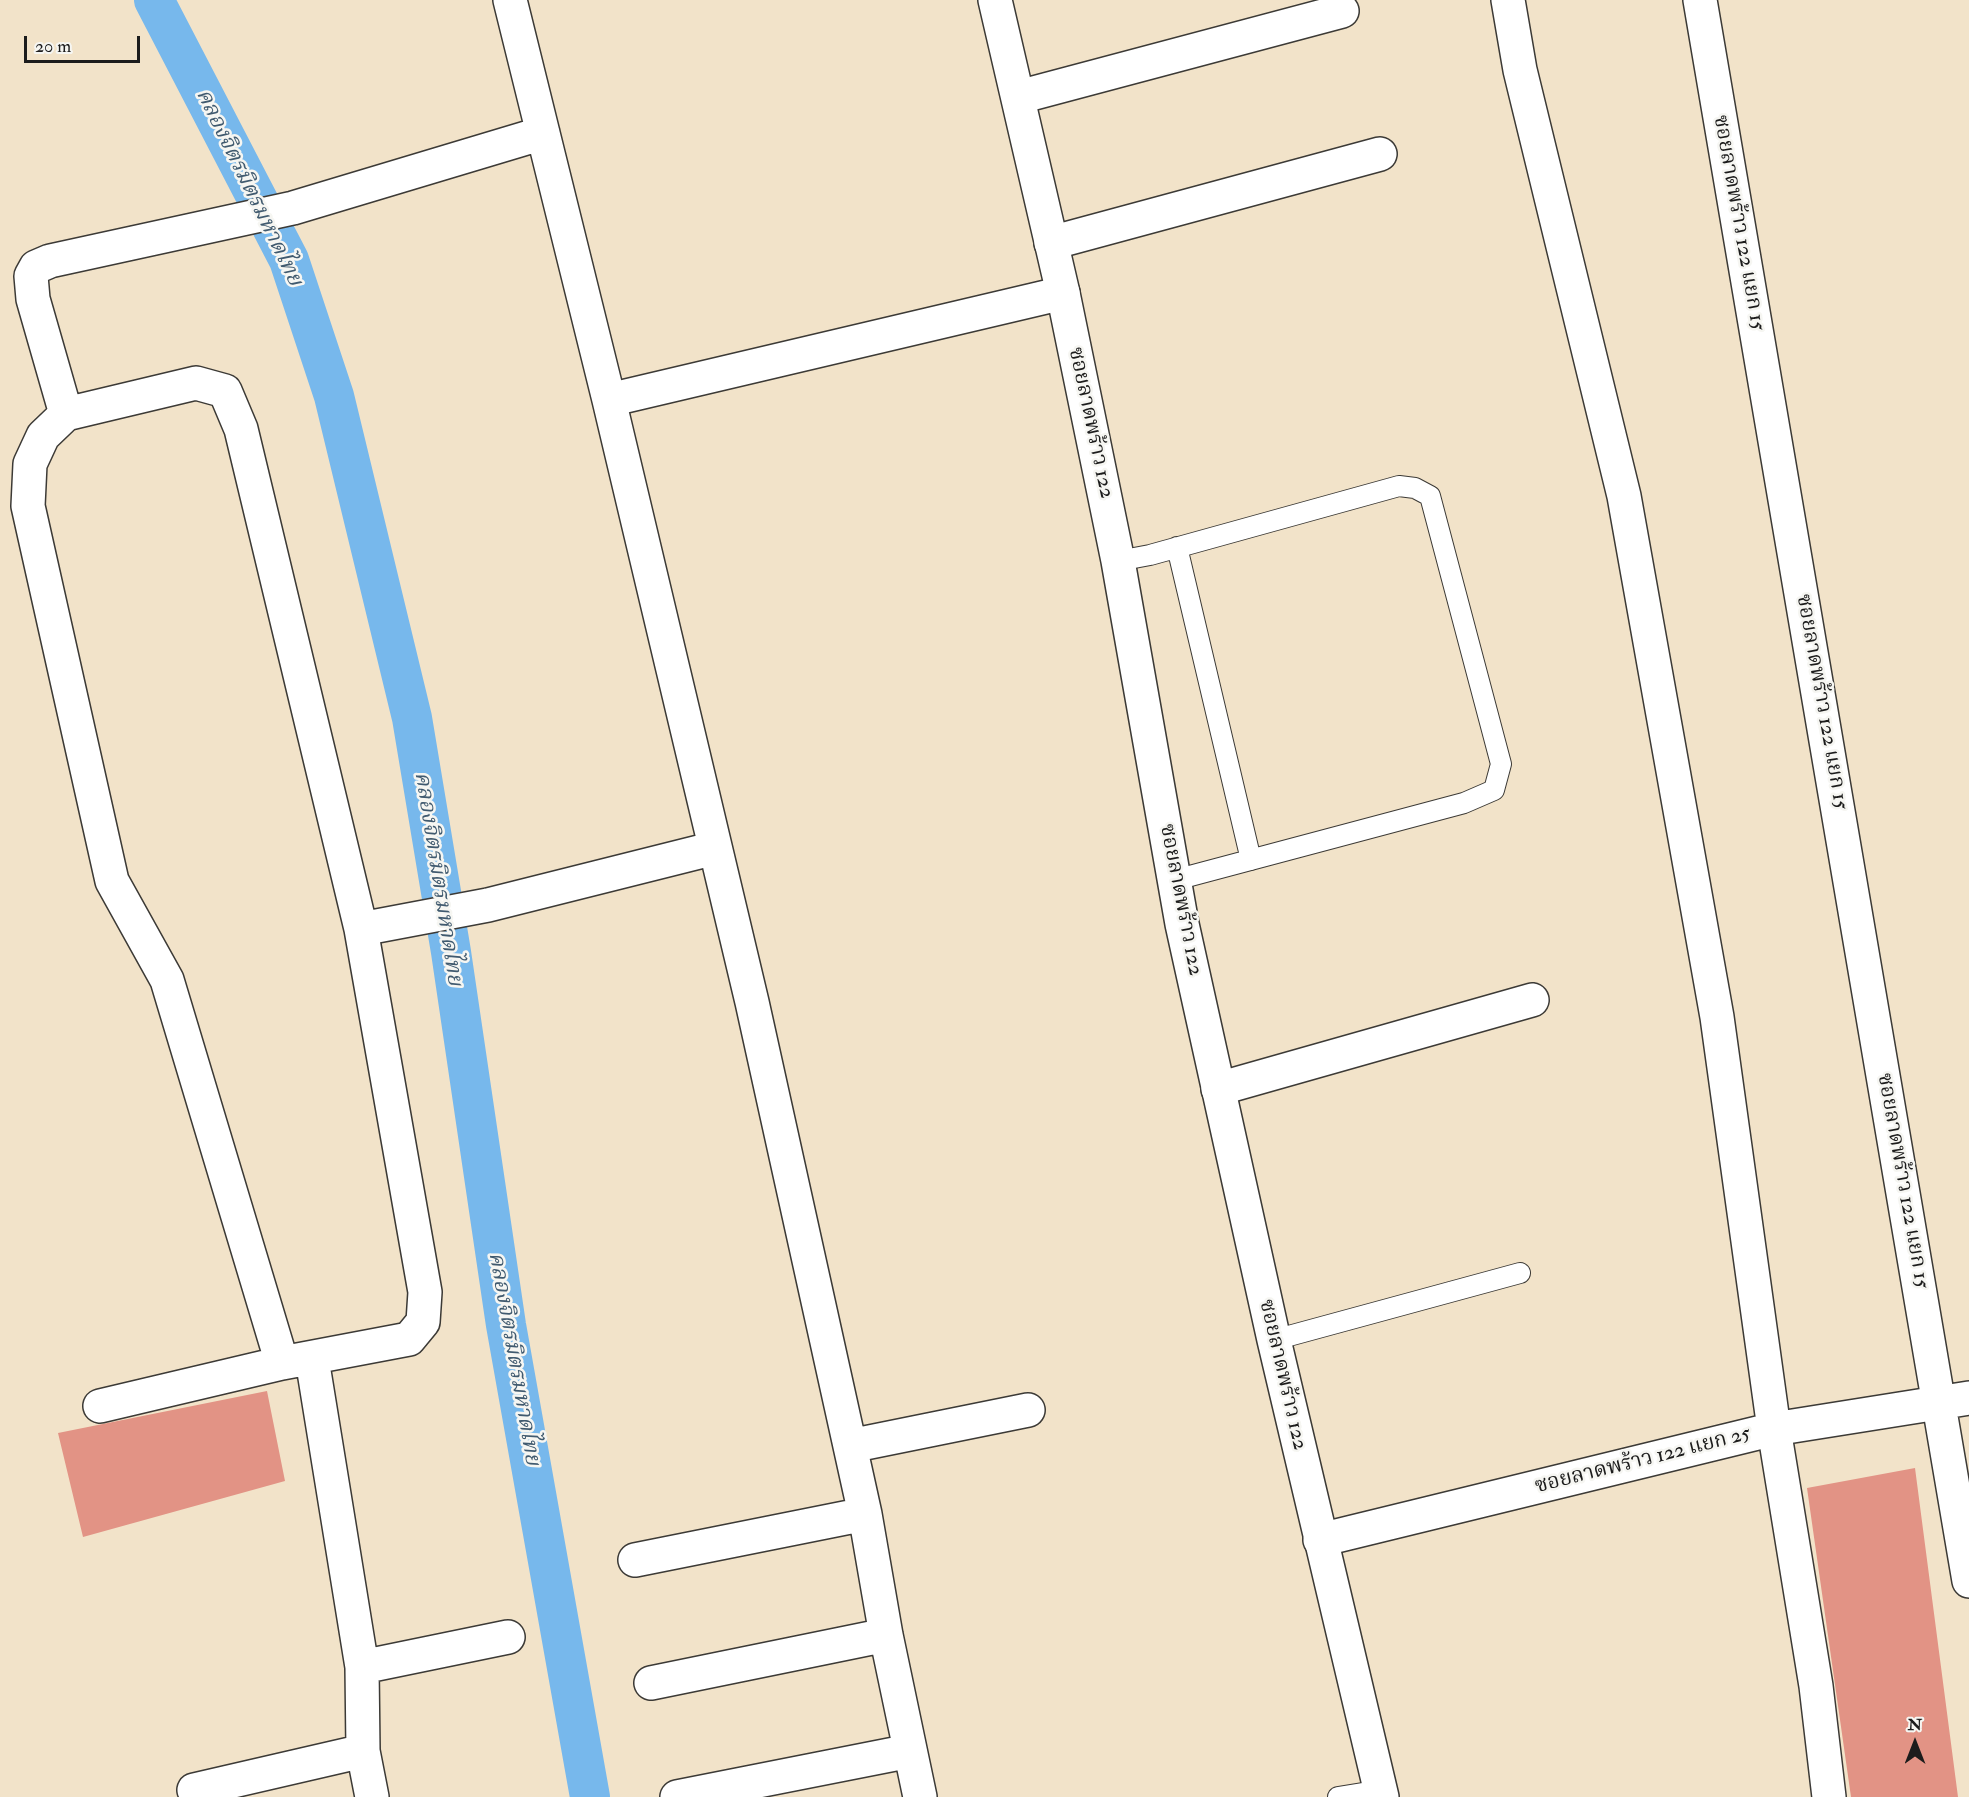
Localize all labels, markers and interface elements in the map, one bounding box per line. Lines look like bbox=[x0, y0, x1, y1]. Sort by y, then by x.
scale bar bbox=[27, 24, 142, 62]
text: 20 m bbox=[35, 35, 71, 58]
water label: คลองจิตรมิตรมหาดไทย bbox=[189, 85, 307, 291]
street label: ซอยลาดพร้าว 122 แยก 15 bbox=[1707, 113, 1769, 333]
street label: ซอยลาดพร้าว 122 bbox=[1062, 345, 1118, 501]
street label: ซอยลาดพร้าว 122 แยก 15 bbox=[1790, 592, 1852, 812]
water label: คลองจิตรมิตรมหาดไทย bbox=[407, 770, 467, 988]
street label: ซอยลาดพร้าว 122 bbox=[1153, 822, 1207, 978]
street label: ซอยลาดพร้าว 122 แยก 15 bbox=[1871, 1071, 1933, 1291]
water label: คลองจิตรมิตรมหาดไทย bbox=[481, 1250, 545, 1468]
street label: ซอยลาดพร้าว 122 bbox=[1252, 1297, 1312, 1453]
street label: ซอยลาดพร้าว 122 แยก 25 bbox=[1532, 1422, 1754, 1500]
north arrow bbox=[1885, 1713, 1945, 1773]
text: N bbox=[1908, 1715, 1922, 1735]

